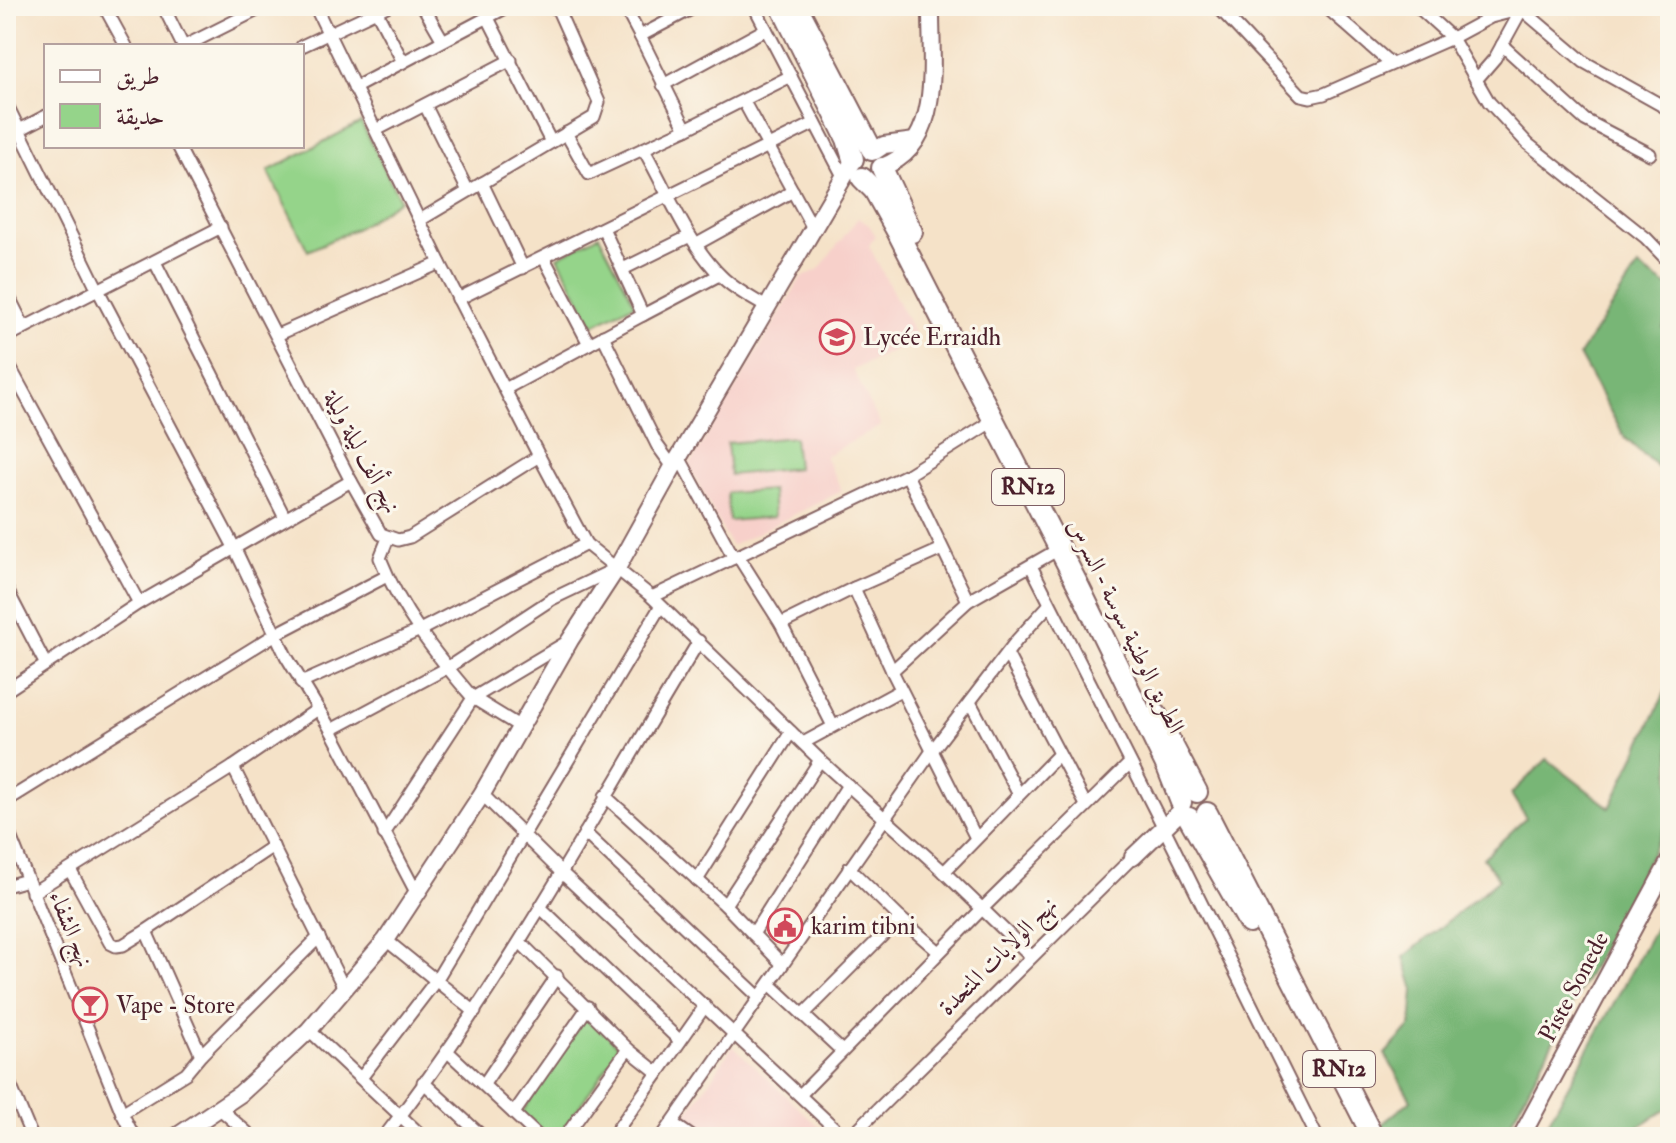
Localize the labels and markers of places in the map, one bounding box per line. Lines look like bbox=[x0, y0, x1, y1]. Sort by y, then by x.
school or university icon: Lycée Erraidh bbox=[818, 318, 856, 356]
place label: Lycée Erraidh bbox=[863, 322, 1002, 353]
public building icon: karim tibni bbox=[766, 907, 804, 945]
place label: karim tibni bbox=[811, 911, 916, 942]
bar icon: Vape - Store bbox=[71, 986, 109, 1024]
place label: Vape - Store bbox=[116, 990, 235, 1021]

